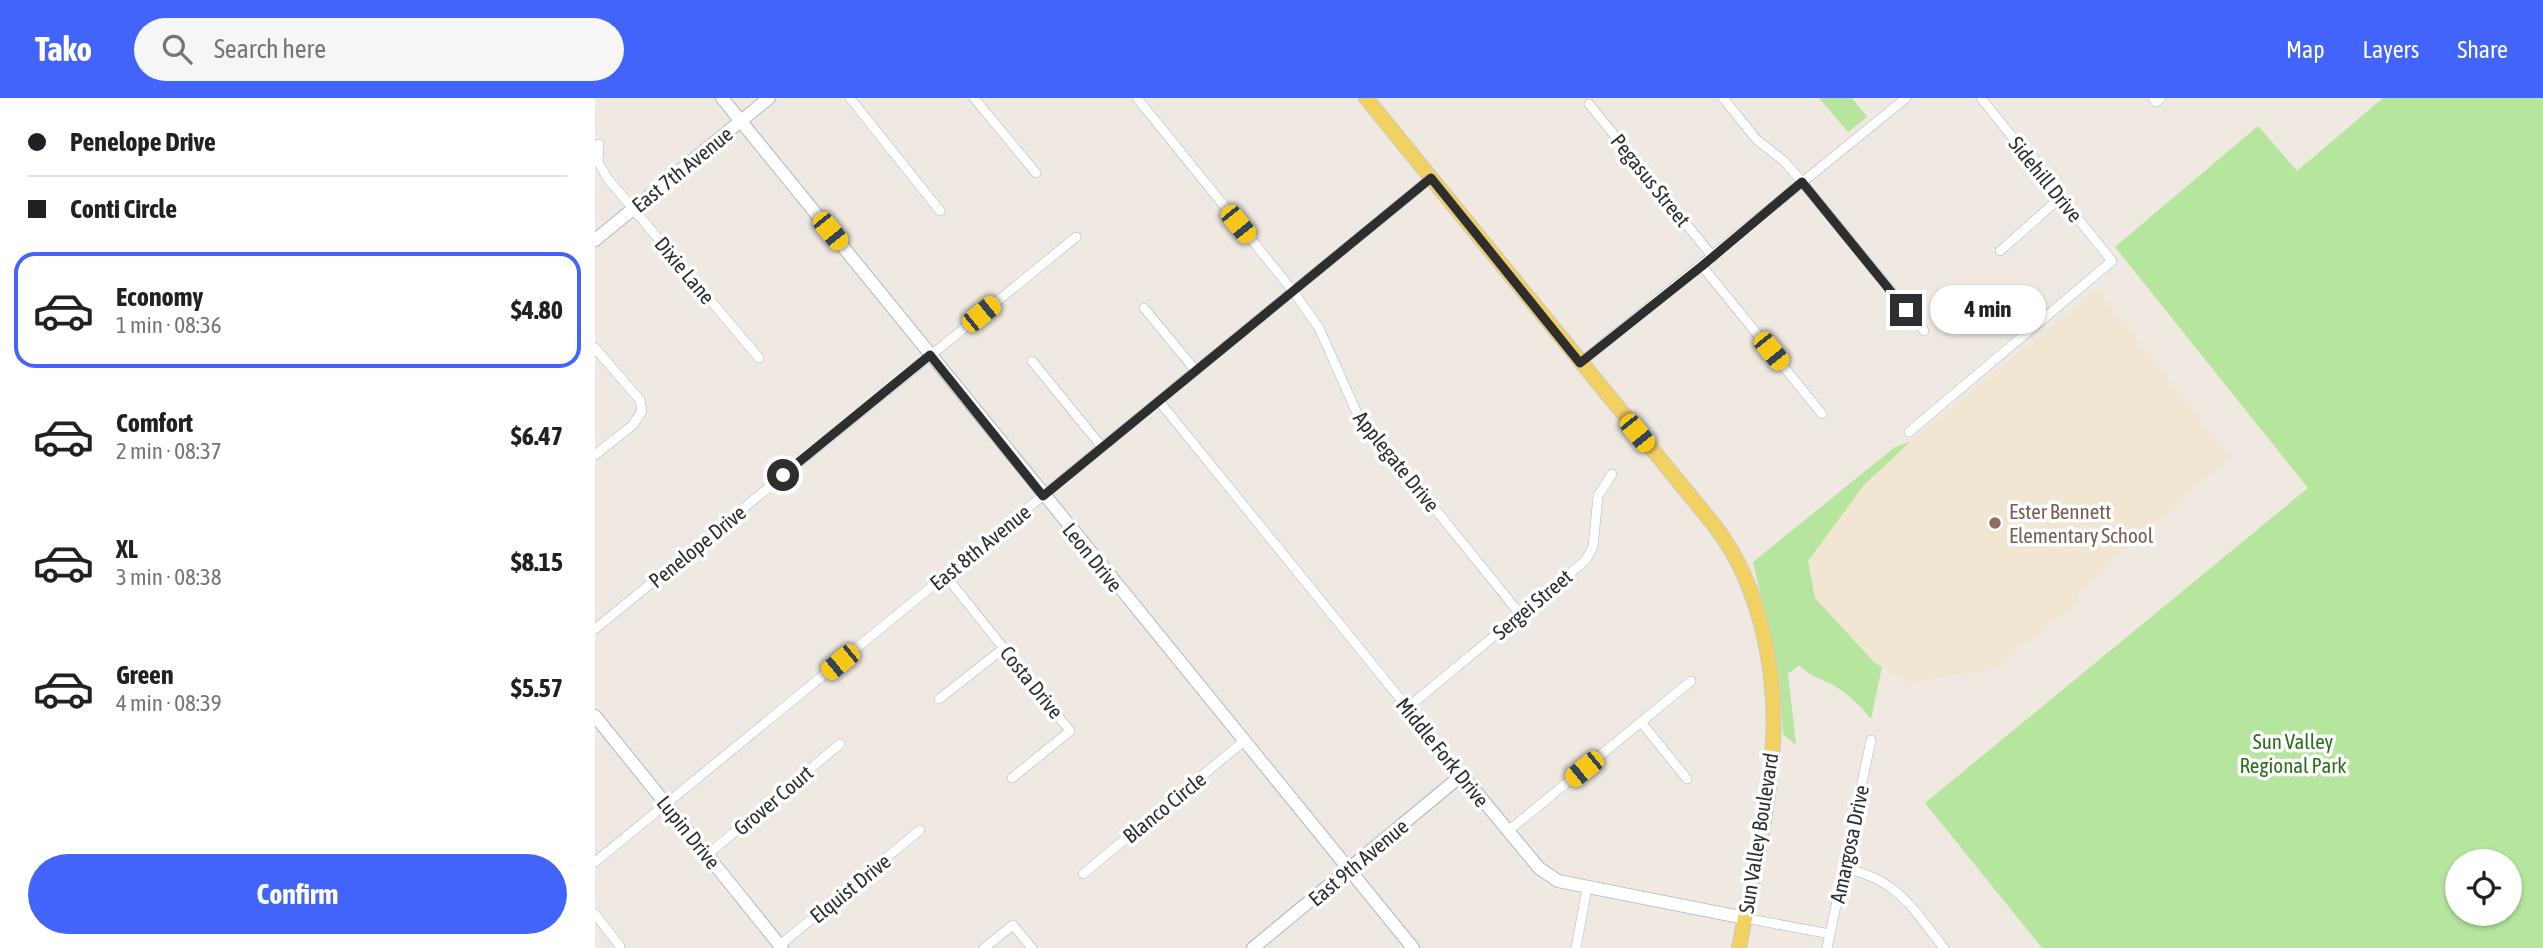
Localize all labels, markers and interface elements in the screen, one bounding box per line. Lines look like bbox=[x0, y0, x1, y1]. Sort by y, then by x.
search box bbox=[134, 18, 624, 81]
text: Tako bbox=[35, 30, 92, 68]
icon: search bbox=[158, 30, 196, 68]
text: Search here bbox=[214, 34, 326, 64]
text: Map bbox=[2286, 36, 2325, 63]
text: Layers bbox=[2363, 36, 2419, 63]
text: Share bbox=[2457, 36, 2508, 63]
street label: East 7th Avenue bbox=[627, 121, 737, 217]
text: Penelope Drive bbox=[70, 127, 216, 157]
street label: Pegasus Street bbox=[1606, 129, 1696, 231]
street label: Sidehill Drive bbox=[2004, 131, 2088, 227]
text: Conti Circle bbox=[70, 194, 177, 224]
car bbox=[1217, 201, 1260, 247]
car bbox=[809, 208, 852, 254]
street label: Dixie Lane bbox=[650, 232, 720, 308]
icon: car bbox=[32, 279, 95, 342]
text: Economy bbox=[116, 282, 203, 312]
callout: 4 min bbox=[1931, 286, 2046, 334]
car bbox=[959, 293, 1004, 335]
route end bbox=[1890, 294, 1922, 326]
text: $4.80 bbox=[511, 295, 563, 325]
text: 4 min bbox=[1965, 296, 2011, 322]
text: 1 min · 08:36 bbox=[116, 312, 222, 338]
car bbox=[1750, 328, 1793, 374]
icon: car bbox=[32, 405, 95, 468]
street label: Applegate Drive bbox=[1349, 406, 1445, 516]
text: Comfort bbox=[116, 408, 193, 438]
car bbox=[1616, 410, 1659, 456]
text: $6.47 bbox=[511, 421, 563, 451]
text: 2 min · 08:37 bbox=[116, 438, 222, 464]
route start bbox=[767, 459, 799, 491]
street label: East 8th Avenue bbox=[925, 499, 1035, 595]
place label: Ester Bennett Elementary School bbox=[2009, 499, 2154, 547]
street label: Penelope Drive bbox=[644, 500, 750, 592]
marker: Ester Bennett Elementary School bbox=[1987, 515, 2003, 531]
street label: Leon Drive bbox=[1058, 518, 1128, 596]
icon: car bbox=[32, 531, 95, 594]
text: XL bbox=[116, 534, 138, 564]
text: $8.15 bbox=[511, 547, 563, 577]
text: 3 min · 08:38 bbox=[116, 564, 222, 590]
street label: Sergei Street bbox=[1488, 564, 1576, 644]
car bbox=[818, 641, 863, 683]
street label: Costa Drive bbox=[996, 641, 1068, 723]
icon: car bbox=[32, 657, 95, 720]
text: Green bbox=[116, 660, 174, 690]
text: $5.57 bbox=[511, 673, 563, 703]
text: 4 min · 08:39 bbox=[116, 690, 222, 716]
street label: Middle Fork Drive bbox=[1392, 693, 1494, 811]
park label: Sun Valley Regional Park bbox=[2239, 729, 2347, 777]
car bbox=[1562, 748, 1607, 790]
street label: Sun Valley Boulevard bbox=[1733, 751, 1783, 915]
street label: Grover Court bbox=[729, 760, 817, 840]
street label: Blanco Circle bbox=[1118, 766, 1210, 848]
street label: Amargosa Drive bbox=[1825, 783, 1873, 905]
street label: Lupin Drive bbox=[652, 791, 726, 873]
street label: East 9th Avenue bbox=[1303, 814, 1413, 910]
street label: Elquist Drive bbox=[805, 848, 895, 928]
map controls bbox=[2445, 849, 2522, 926]
button: locate bbox=[2445, 849, 2522, 926]
button: Confirm bbox=[28, 854, 567, 934]

